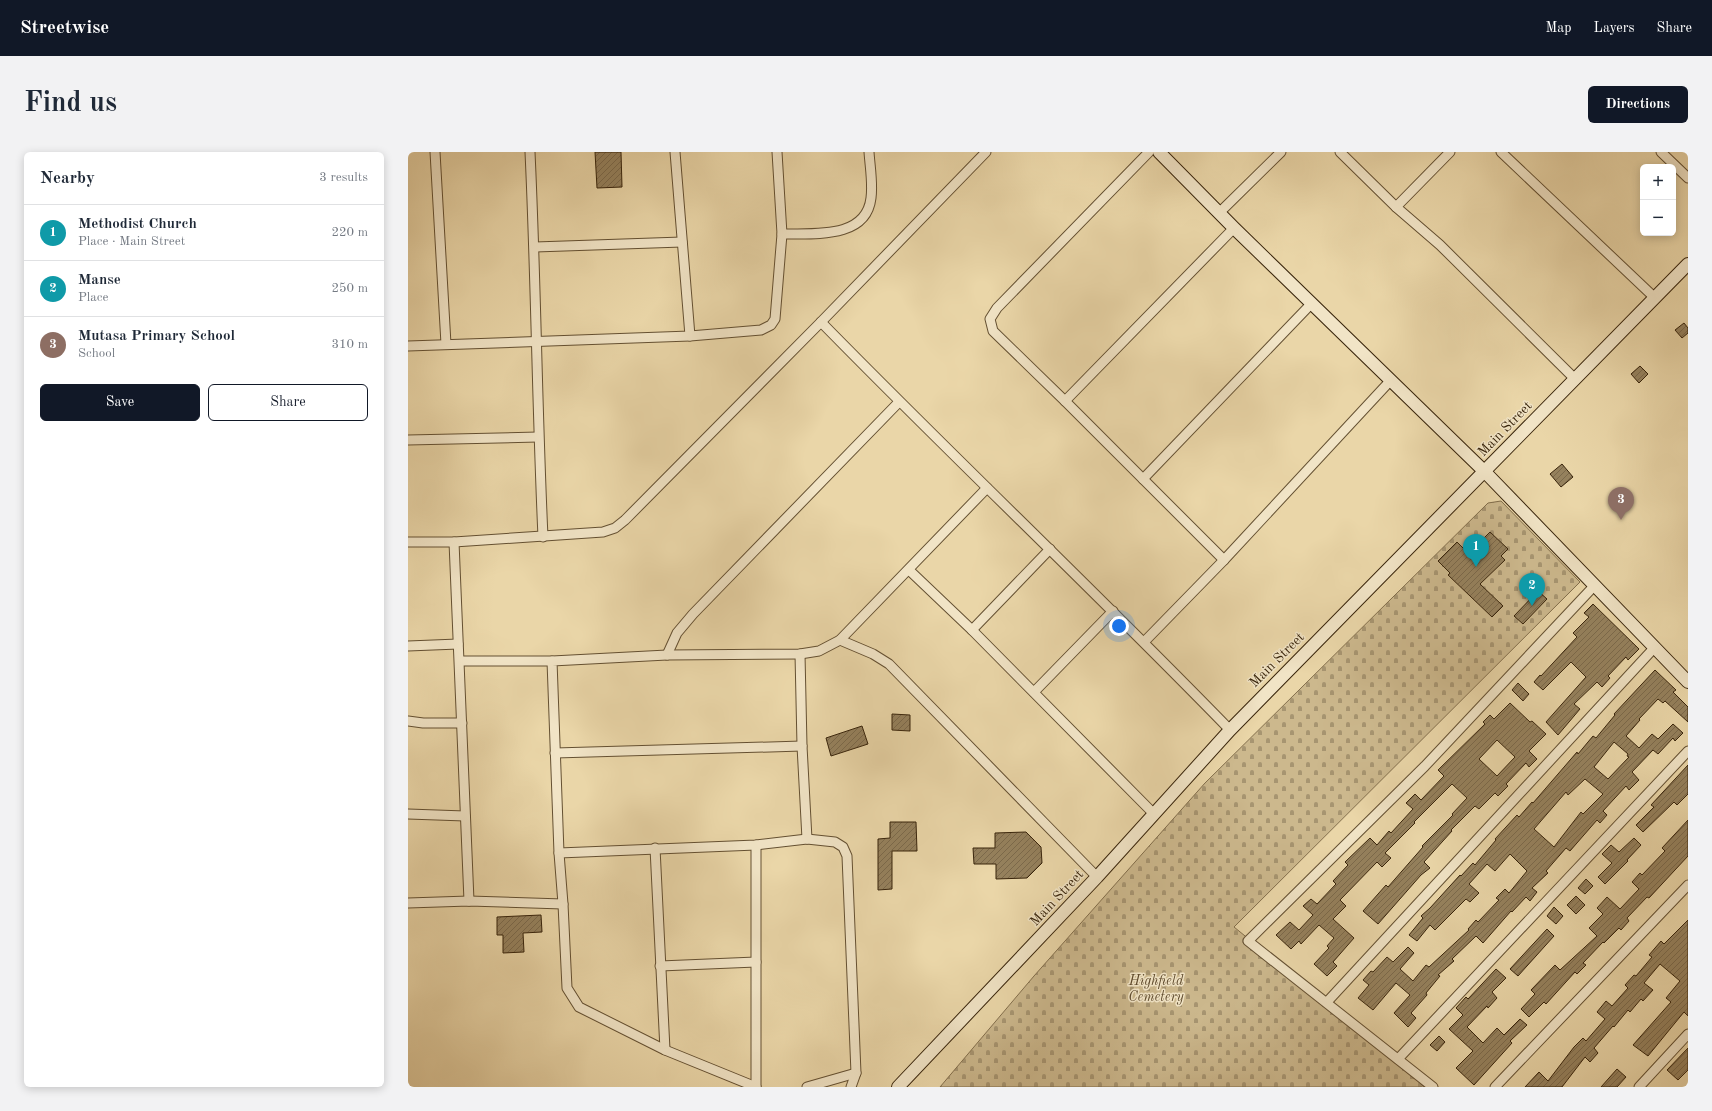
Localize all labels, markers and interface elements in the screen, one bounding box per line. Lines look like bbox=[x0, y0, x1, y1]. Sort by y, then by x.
text: Streetwise bbox=[20, 19, 109, 38]
text: Map bbox=[1546, 21, 1572, 35]
text: Layers bbox=[1594, 21, 1635, 35]
text: Share bbox=[1657, 21, 1692, 35]
button: Directions bbox=[1588, 86, 1688, 123]
text: Find us bbox=[24, 90, 117, 118]
map controls bbox=[1640, 164, 1676, 236]
button: + bbox=[1640, 164, 1676, 200]
text: Nearby bbox=[40, 170, 95, 187]
text: 3 results bbox=[319, 171, 368, 184]
button: − bbox=[1640, 200, 1676, 236]
text: Methodist Church bbox=[78, 217, 197, 232]
text: 1 bbox=[49, 226, 57, 239]
text: 220 m bbox=[331, 226, 368, 239]
text: Place · Main Street bbox=[78, 235, 185, 248]
text: Manse bbox=[78, 273, 121, 288]
text: 2 bbox=[49, 282, 57, 295]
text: 250 m bbox=[331, 282, 368, 295]
text: Place bbox=[78, 291, 108, 304]
text: Mutasa Primary School bbox=[78, 329, 235, 344]
text: 3 bbox=[49, 338, 57, 351]
text: 310 m bbox=[331, 338, 368, 351]
text: School bbox=[78, 347, 115, 360]
button: Save bbox=[40, 384, 200, 421]
button: Share bbox=[208, 384, 368, 421]
street label: Main Street bbox=[1475, 399, 1535, 459]
pin: 3 bbox=[1608, 487, 1634, 520]
pin: 1 bbox=[1463, 534, 1489, 567]
pin: 2 bbox=[1519, 573, 1545, 606]
your location bbox=[1109, 616, 1129, 636]
street label: Main Street bbox=[1247, 630, 1307, 690]
street label: Main Street bbox=[1028, 867, 1086, 929]
park label: Highfield Cemetery bbox=[1128, 974, 1185, 1005]

